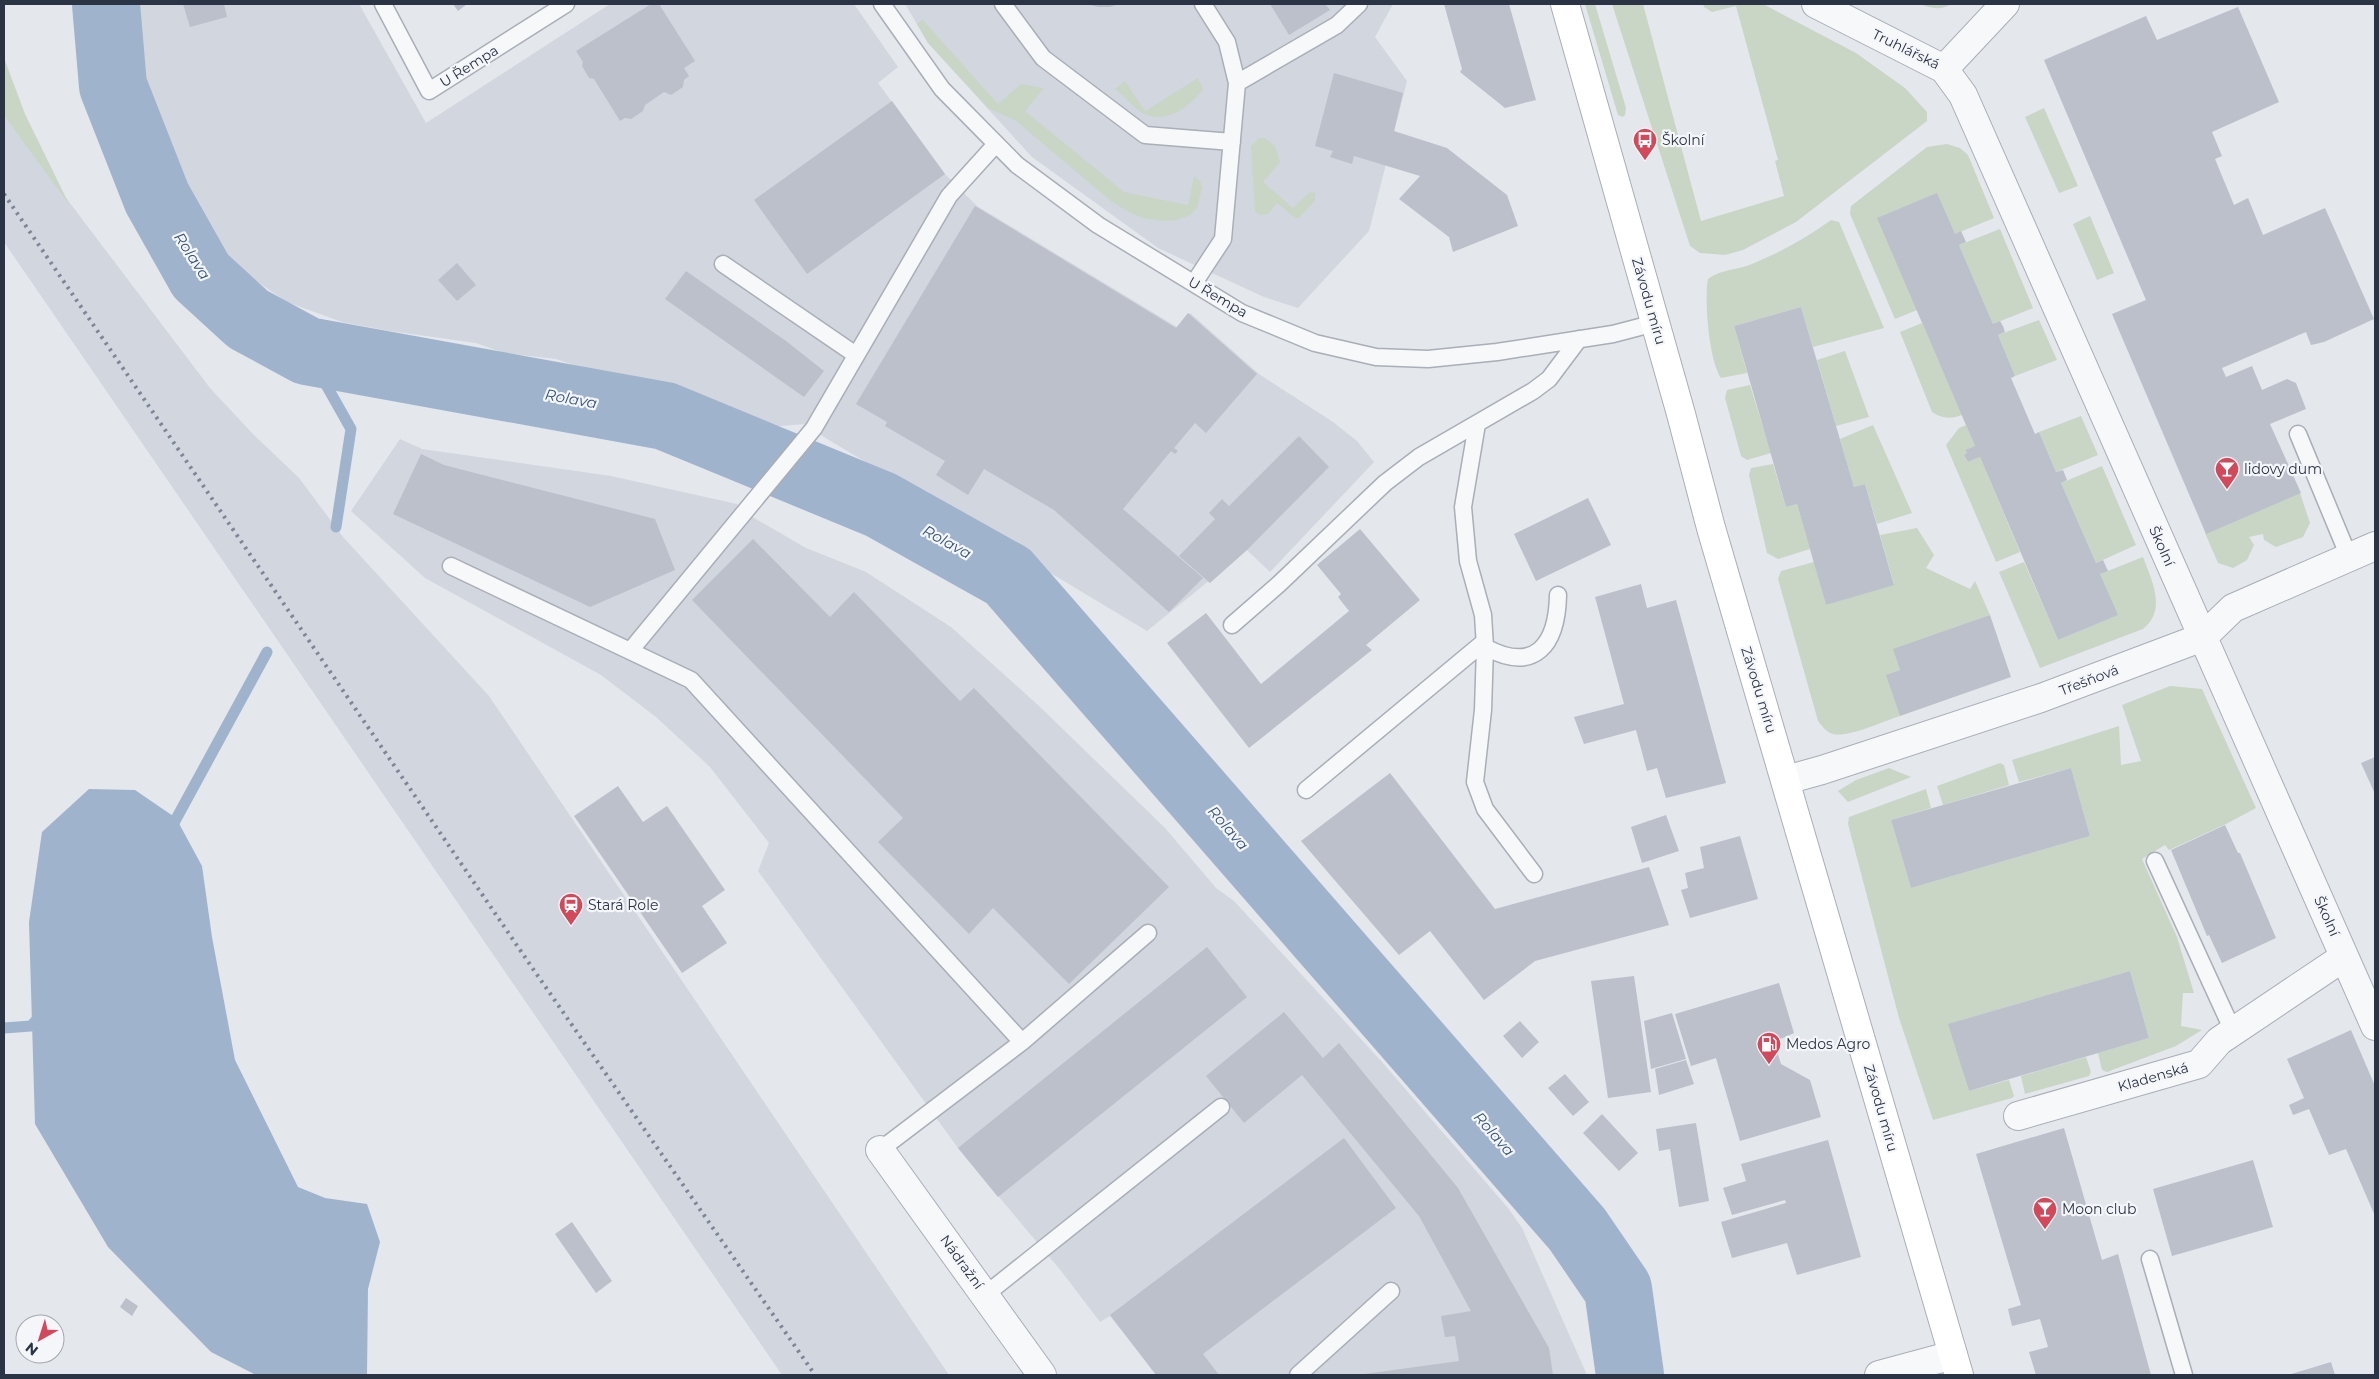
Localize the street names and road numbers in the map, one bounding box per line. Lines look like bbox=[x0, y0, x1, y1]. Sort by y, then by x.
street label: Truhlářská bbox=[1869, 25, 1943, 73]
street label: U Řempa bbox=[436, 41, 502, 91]
street label: Závodu míru bbox=[1628, 255, 1670, 347]
street label: U Řempa bbox=[1185, 273, 1251, 321]
street label: Školní bbox=[2145, 523, 2179, 570]
street label: Závodu míru bbox=[1737, 645, 1781, 735]
street label: Třešňová bbox=[2057, 660, 2121, 700]
street label: Školní bbox=[2310, 893, 2344, 940]
street label: Kladenská bbox=[2116, 1058, 2190, 1096]
street label: Závodu míru bbox=[1860, 1062, 1902, 1154]
street label: Nádražní bbox=[936, 1231, 988, 1294]

